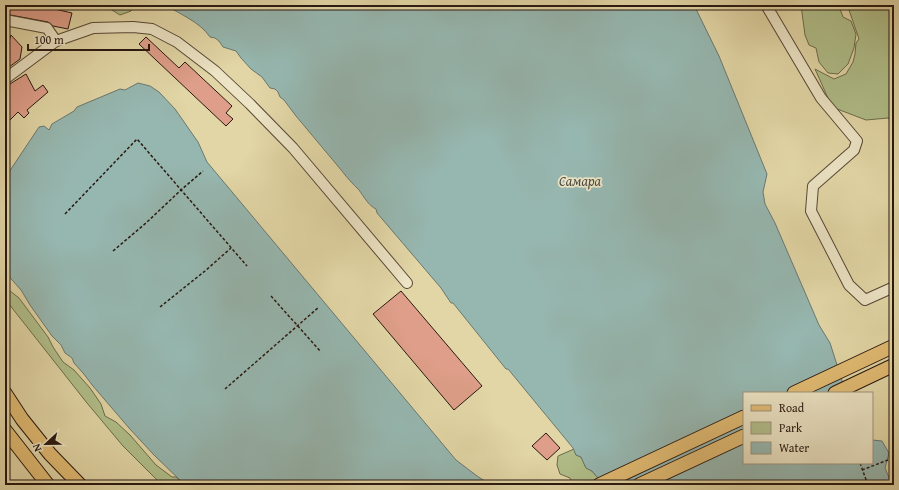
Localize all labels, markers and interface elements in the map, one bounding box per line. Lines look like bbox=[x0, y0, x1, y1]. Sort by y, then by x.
scale bar bbox=[28, 26, 149, 52]
text: 100 m bbox=[34, 31, 64, 48]
water label: Самара bbox=[559, 171, 602, 191]
legend bbox=[743, 392, 873, 464]
text: Road bbox=[779, 399, 805, 416]
text: Park bbox=[779, 419, 803, 436]
north arrow bbox=[26, 424, 66, 464]
text: Water bbox=[779, 439, 809, 456]
text: N bbox=[28, 441, 46, 454]

